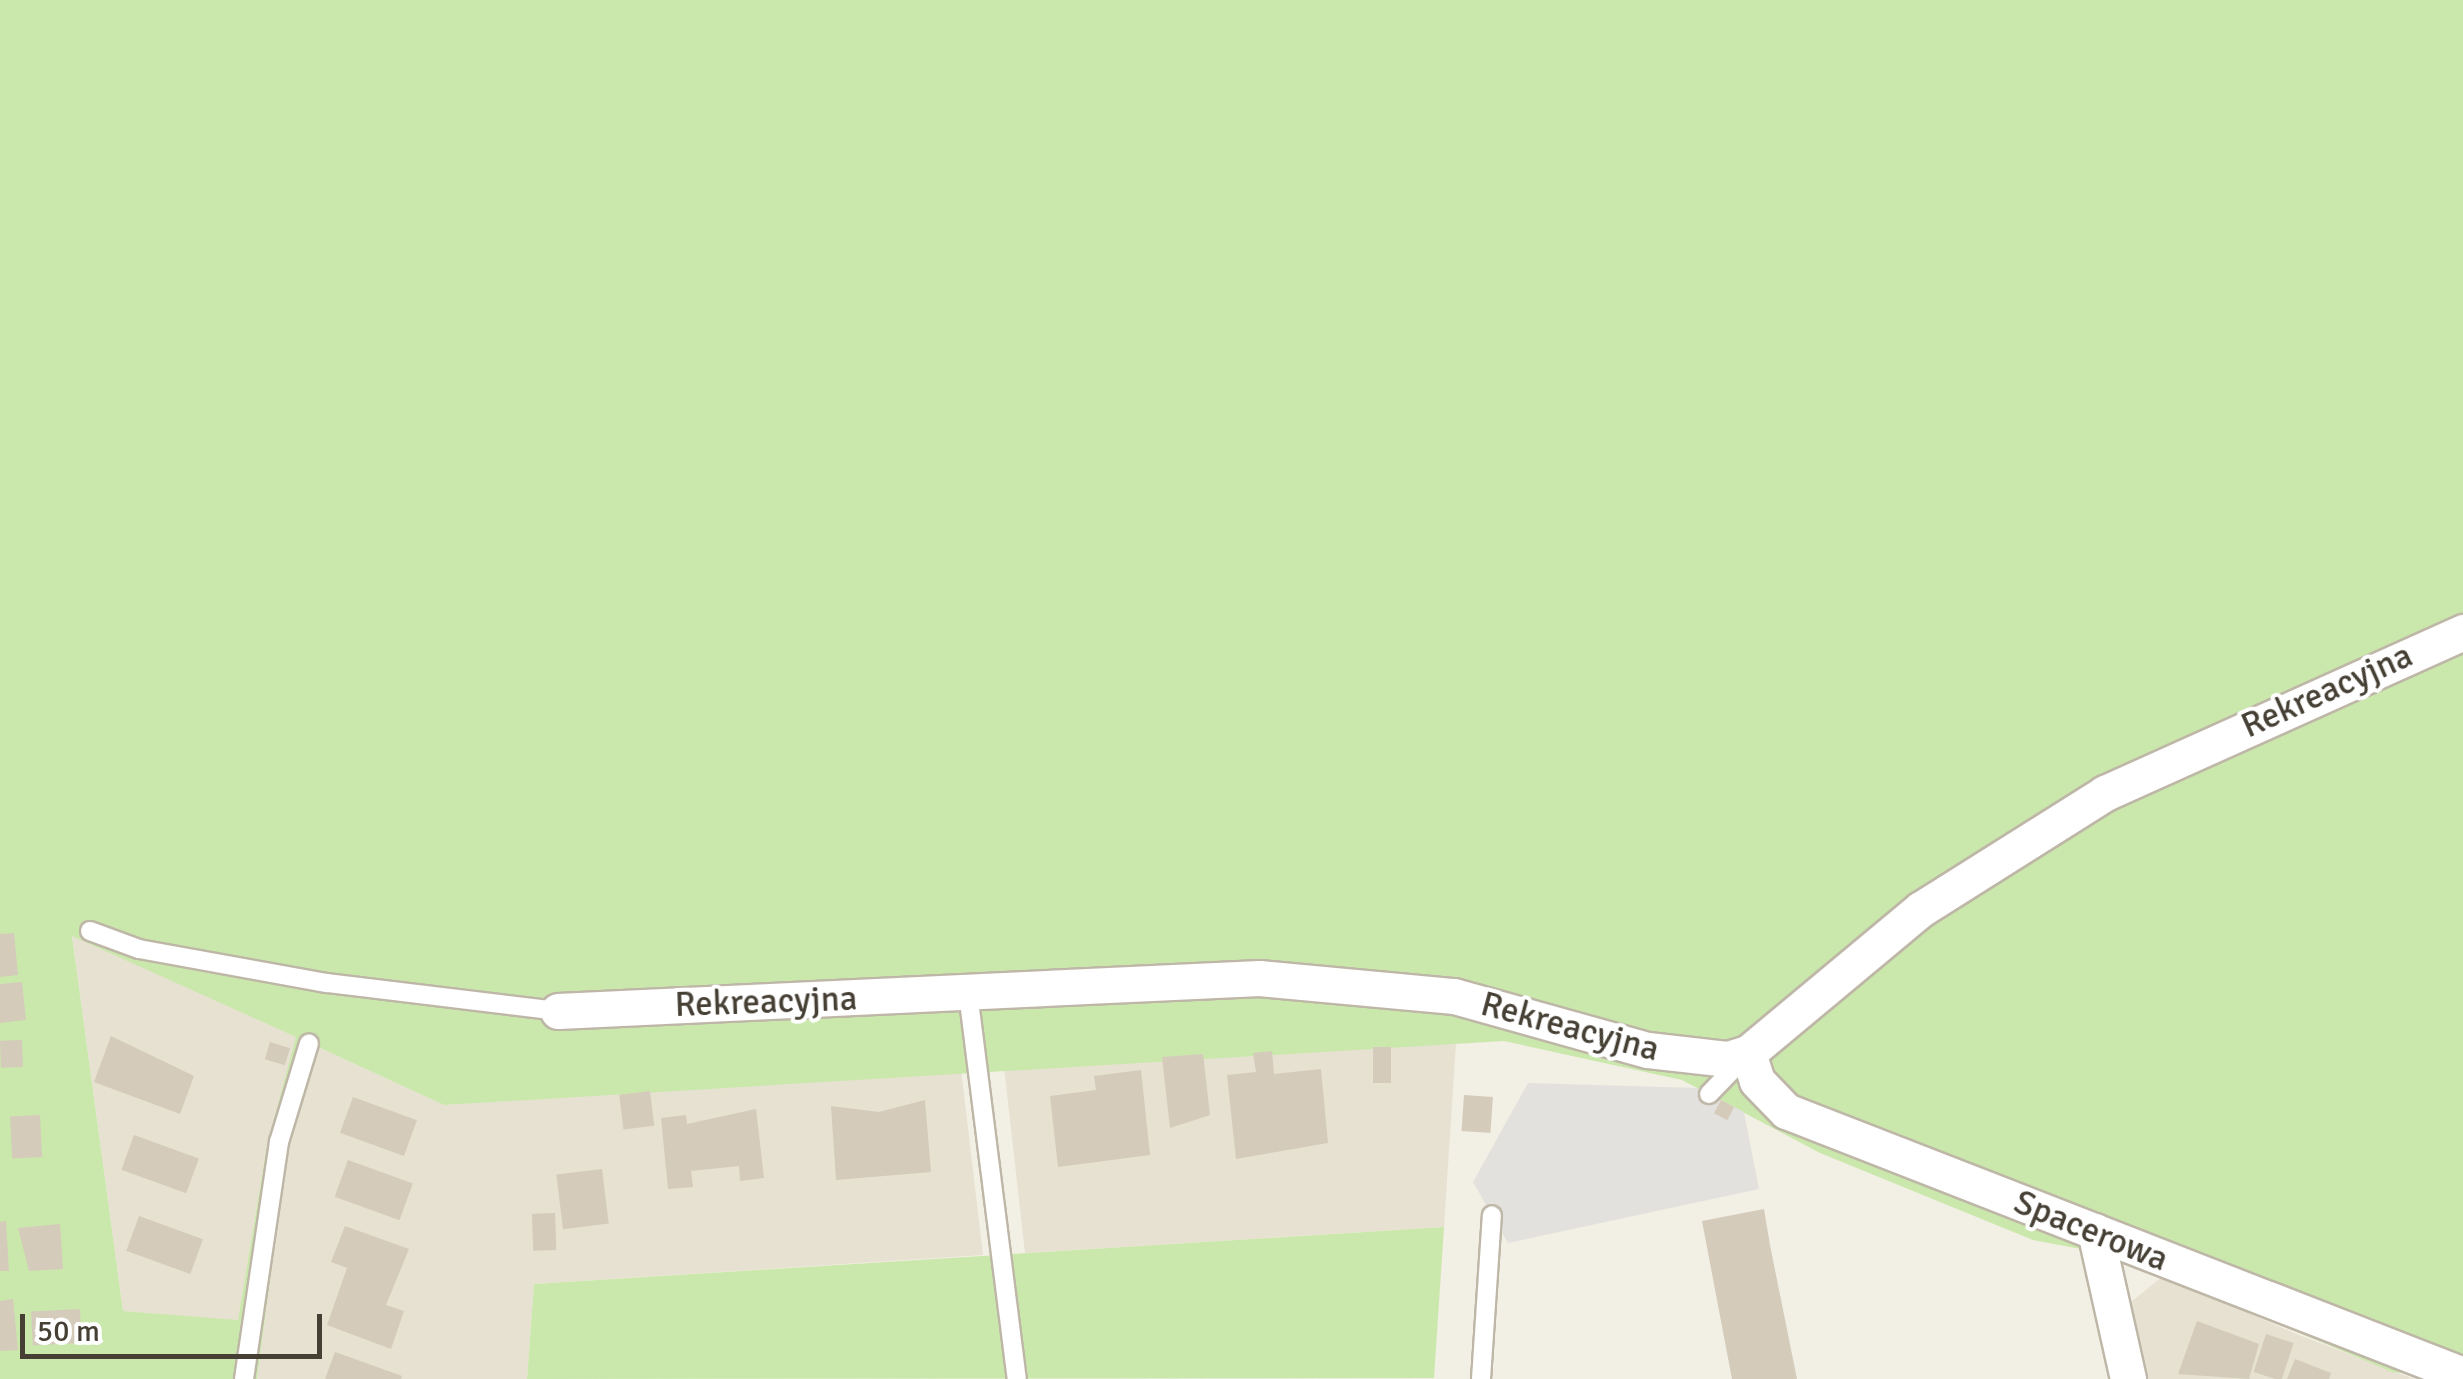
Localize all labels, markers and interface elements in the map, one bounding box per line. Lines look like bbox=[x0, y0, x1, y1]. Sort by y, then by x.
street label: Rekreacyjna bbox=[2235, 635, 2419, 747]
street label: Rekreacyjna bbox=[674, 978, 858, 1026]
street label: Rekreacyjna bbox=[1476, 983, 1664, 1071]
street label: Spacerowa bbox=[2008, 1181, 2174, 1281]
scale bar bbox=[25, 1294, 328, 1356]
text: 50 m bbox=[37, 1313, 100, 1350]

